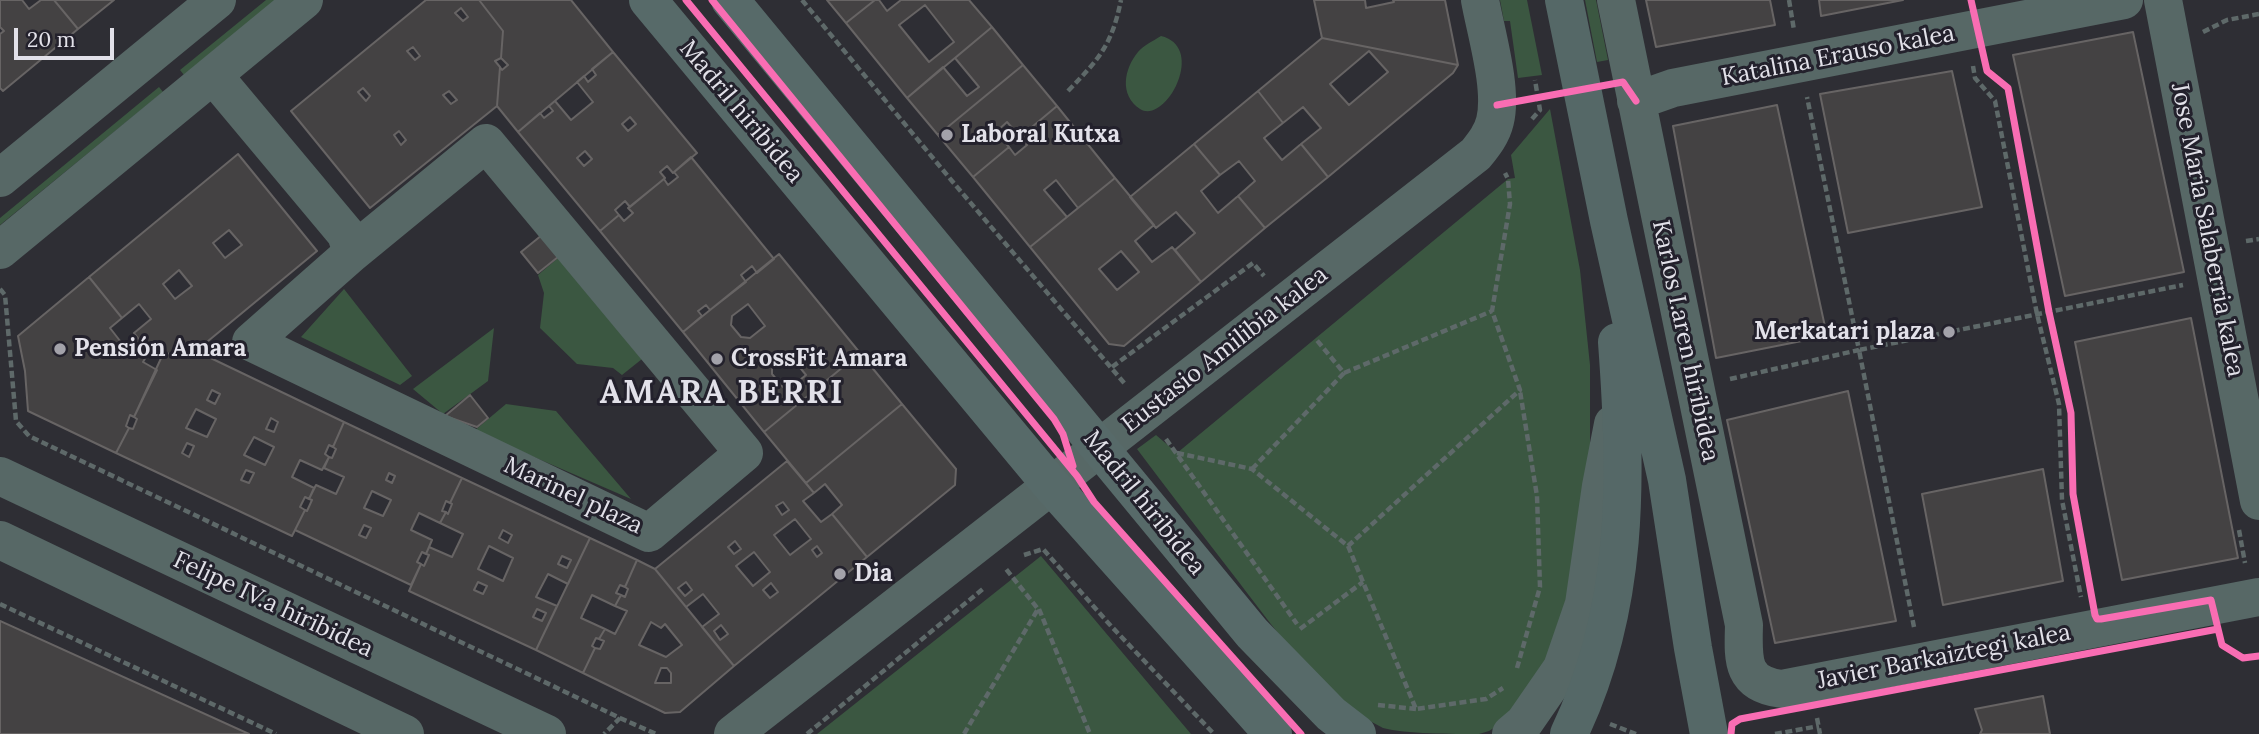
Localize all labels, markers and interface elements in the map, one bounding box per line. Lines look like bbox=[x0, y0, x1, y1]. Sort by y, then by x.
scale bar bbox=[18, 14, 117, 58]
street label: Katalina Erauso kalea bbox=[1719, 19, 1957, 93]
text: 20 m bbox=[27, 26, 76, 53]
street label: Madril hiribidea bbox=[673, 35, 809, 189]
street label: Jose Maria Salaberria kalea bbox=[2164, 81, 2250, 379]
place label: Laboral Kutxa bbox=[961, 121, 1120, 149]
marker: Laboral Kutxa bbox=[939, 127, 955, 143]
street label: Karlos I.aren hiribidea bbox=[1645, 218, 1725, 464]
street label: Eustasio Amilibia kalea bbox=[1116, 261, 1334, 439]
place label: Merkatari plaza bbox=[1754, 318, 1935, 346]
marker: Merkatari plaza bbox=[1941, 324, 1957, 340]
place label: Pensión Amara bbox=[74, 335, 246, 363]
marker: Pensión Amara bbox=[52, 341, 68, 357]
place label: CrossFit Amara bbox=[731, 345, 907, 373]
marker: CrossFit Amara bbox=[709, 351, 725, 367]
district label: AMARA BERRI bbox=[601, 375, 843, 413]
street label: Madril hiribidea bbox=[1077, 425, 1211, 581]
street label: Marinel plaza bbox=[499, 451, 647, 541]
street label: Felipe IV.a hiribidea bbox=[168, 546, 378, 664]
place label: Dia bbox=[854, 560, 893, 588]
marker: Dia bbox=[832, 566, 848, 582]
street label: Javier Barkaiztegi kalea bbox=[1815, 618, 2073, 696]

